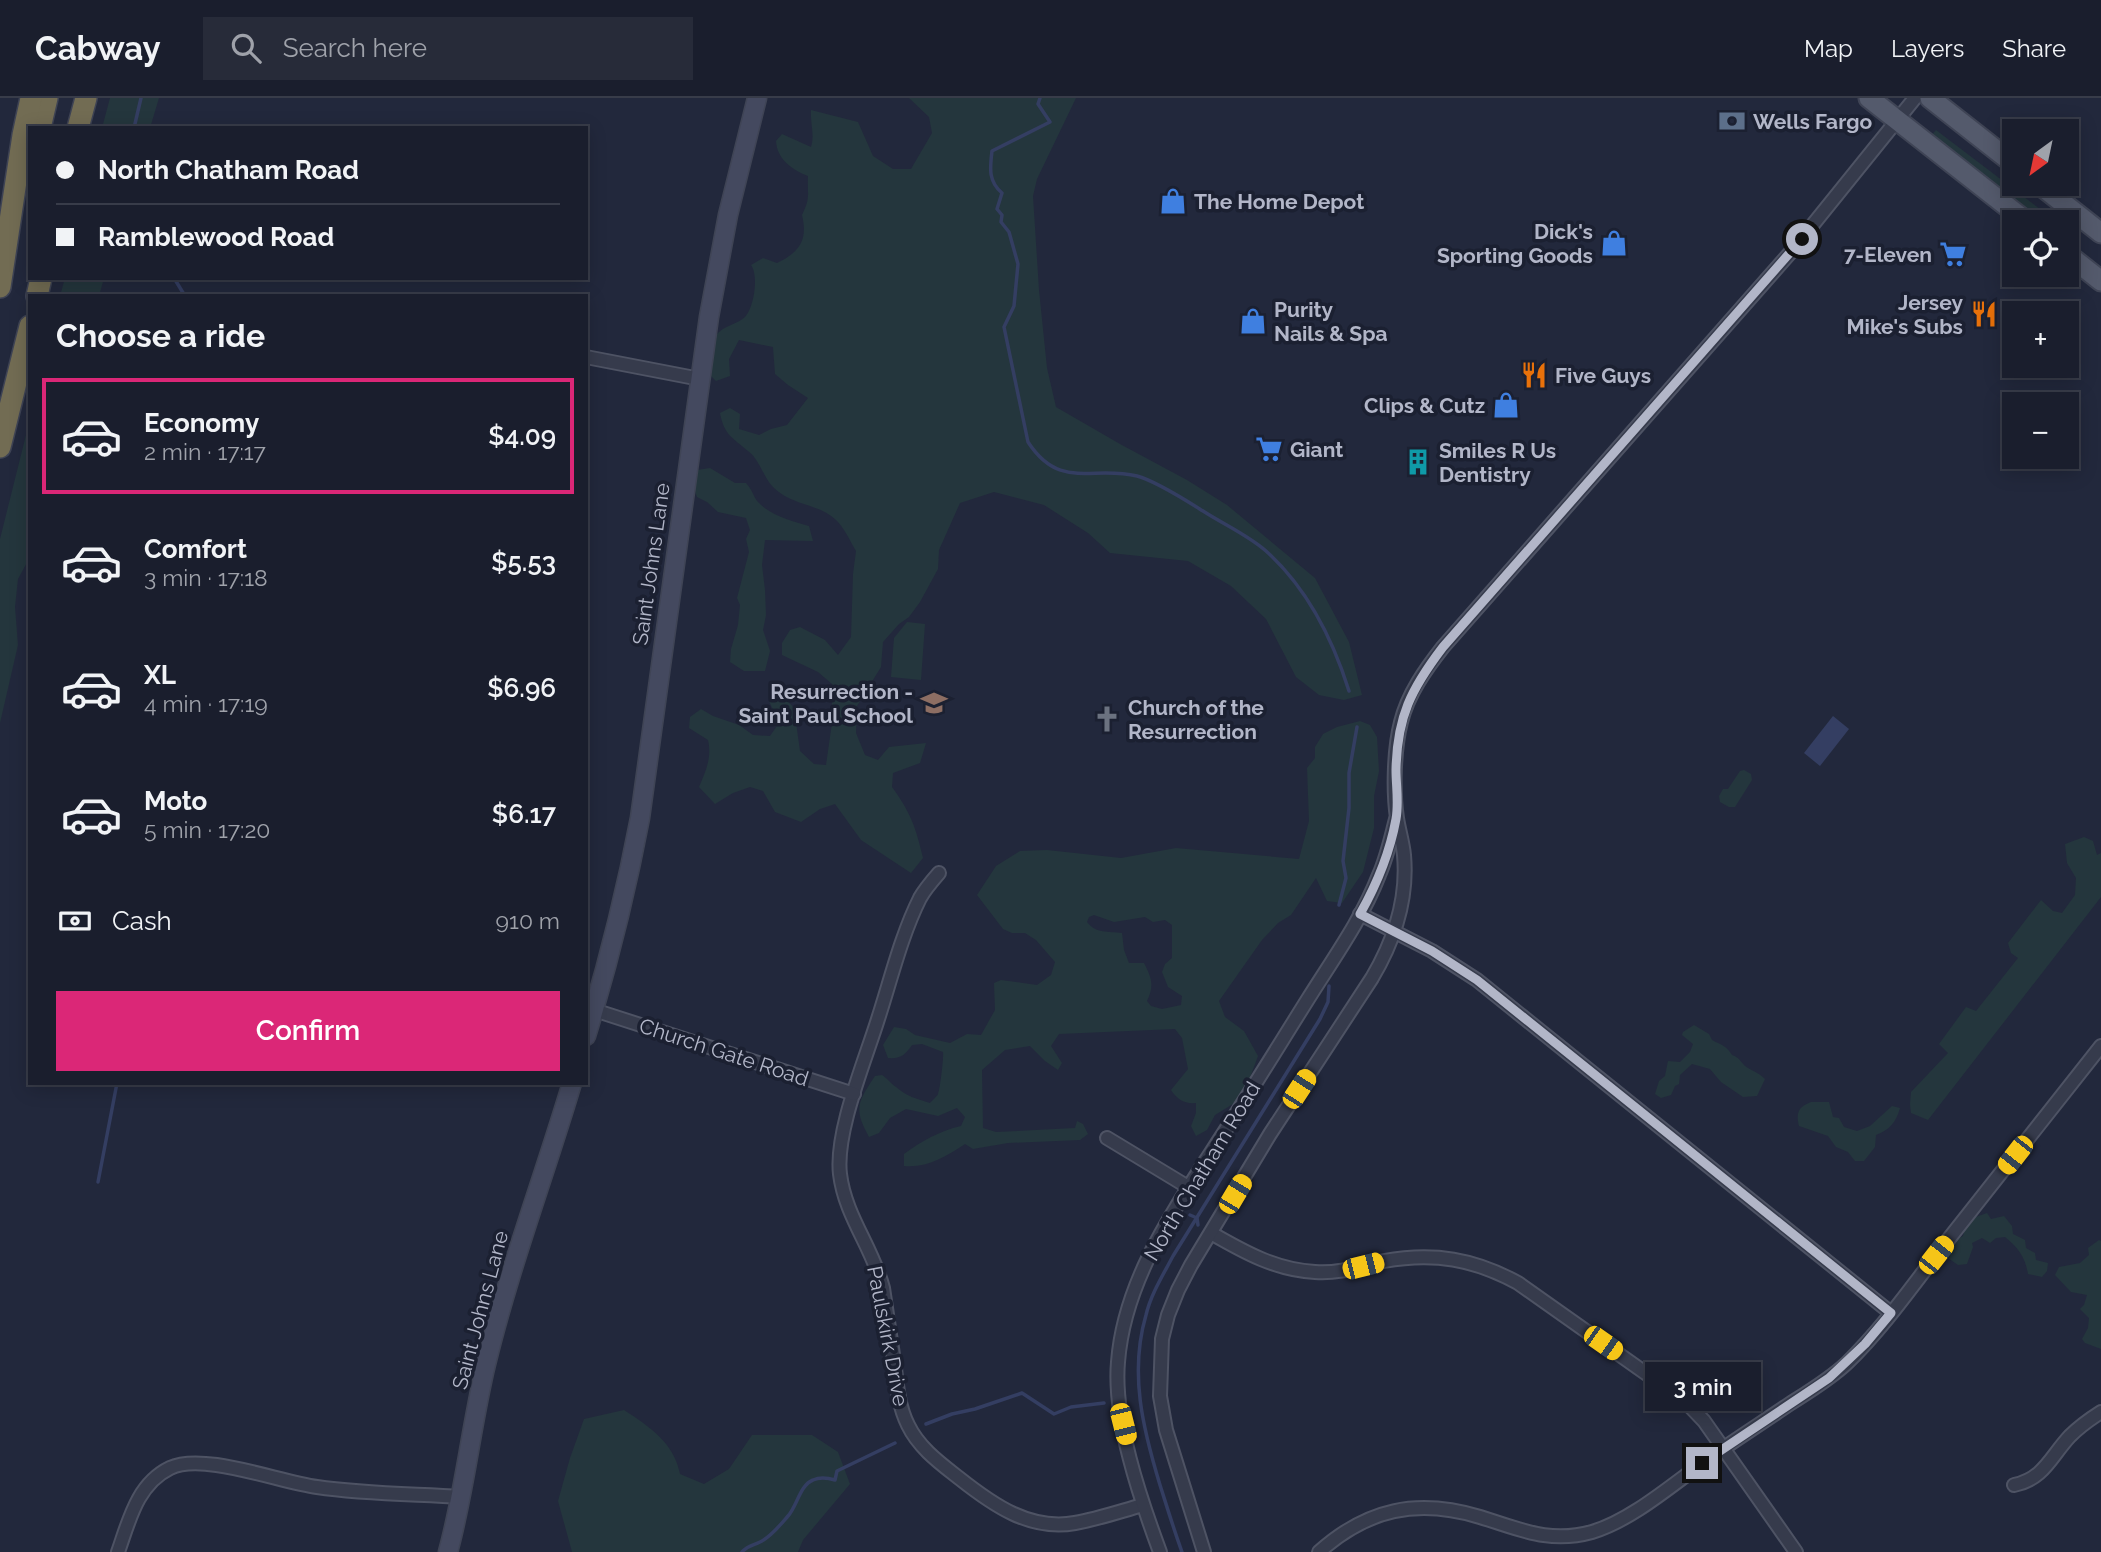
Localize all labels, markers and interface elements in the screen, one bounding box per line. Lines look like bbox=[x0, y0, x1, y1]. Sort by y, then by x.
search box bbox=[203, 17, 693, 80]
text: Cabway bbox=[35, 29, 161, 68]
icon: search bbox=[227, 29, 265, 67]
text: Search here bbox=[283, 33, 427, 63]
text: Map bbox=[1804, 34, 1853, 63]
text: Layers bbox=[1891, 34, 1964, 63]
text: Share bbox=[2002, 34, 2066, 63]
bank icon: Wells Fargo bbox=[1717, 106, 1747, 136]
place label: Wells Fargo bbox=[1753, 109, 1872, 134]
north arrow bbox=[2002, 119, 2079, 196]
map controls bbox=[2002, 119, 2079, 469]
text: North Chatham Road bbox=[98, 155, 359, 185]
shop icon: The Home Depot bbox=[1158, 186, 1188, 216]
place label: The Home Depot bbox=[1194, 189, 1364, 214]
button: locate bbox=[2002, 210, 2079, 287]
place label: Dick's Sporting Goods bbox=[1437, 219, 1593, 268]
text: Ramblewood Road bbox=[98, 222, 334, 252]
route start bbox=[1786, 223, 1818, 255]
shop icon: Dick's Sporting Goods bbox=[1599, 228, 1629, 258]
supermarket icon: 7-Eleven bbox=[1938, 239, 1968, 269]
place label: 7-Eleven bbox=[1844, 242, 1932, 267]
place label: Jersey Mike's Subs bbox=[1846, 290, 1963, 339]
place label: Purity Nails & Spa bbox=[1274, 297, 1388, 346]
restaurant icon: Jersey Mike's Subs bbox=[1969, 299, 1999, 329]
button: + bbox=[2002, 301, 2079, 378]
shop icon: Purity Nails & Spa bbox=[1238, 306, 1268, 336]
text: Choose a ride bbox=[56, 317, 265, 354]
restaurant icon: Five Guys bbox=[1519, 360, 1549, 390]
place label: Five Guys bbox=[1555, 363, 1651, 388]
shop icon: Clips & Cutz bbox=[1491, 390, 1521, 420]
button: − bbox=[2002, 392, 2079, 469]
place label: Clips & Cutz bbox=[1364, 393, 1485, 418]
icon: car bbox=[60, 405, 123, 468]
text: Economy bbox=[144, 408, 259, 438]
text: $4.09 bbox=[488, 421, 556, 451]
supermarket icon: Giant bbox=[1254, 434, 1284, 464]
place label: Giant bbox=[1290, 437, 1343, 462]
text: 2 min · 17:17 bbox=[144, 438, 266, 465]
place label: Smiles R Us Dentistry bbox=[1439, 438, 1556, 487]
building icon: Smiles R Us Dentistry bbox=[1403, 447, 1433, 477]
street label: Saint Johns Lane bbox=[627, 481, 675, 647]
icon: car bbox=[60, 531, 123, 594]
text: Comfort bbox=[144, 534, 247, 564]
text: $5.53 bbox=[491, 547, 556, 577]
text: 3 min · 17:18 bbox=[144, 564, 268, 591]
icon: car bbox=[60, 657, 123, 720]
text: XL bbox=[144, 660, 176, 690]
text: $6.96 bbox=[487, 673, 556, 703]
place label: Resurrection - Saint Paul School bbox=[738, 679, 913, 728]
school or university icon: Resurrection - Saint Paul School bbox=[919, 688, 949, 718]
text: 4 min · 17:19 bbox=[144, 690, 268, 717]
place label: Church of the Resurrection bbox=[1128, 695, 1264, 744]
church icon: Church of the Resurrection bbox=[1092, 704, 1122, 734]
icon: car bbox=[60, 783, 123, 846]
text: Moto bbox=[144, 786, 207, 816]
text: $6.17 bbox=[492, 799, 556, 829]
text: 5 min · 17:20 bbox=[144, 816, 270, 843]
icon: cash bbox=[56, 902, 94, 940]
text: Cash bbox=[112, 906, 172, 936]
text: 910 m bbox=[496, 907, 560, 934]
button: Confirm bbox=[56, 991, 560, 1071]
street label: Church Gate Road bbox=[636, 1013, 812, 1091]
car bbox=[1279, 1066, 1320, 1112]
street label: North Chatham Road bbox=[1139, 1077, 1265, 1265]
car bbox=[1994, 1132, 2037, 1178]
car bbox=[1216, 1171, 1255, 1217]
street label: Saint Johns Lane bbox=[447, 1228, 513, 1392]
car bbox=[1915, 1232, 1958, 1278]
car bbox=[1341, 1251, 1386, 1281]
street label: Paulskirk Drive bbox=[862, 1264, 914, 1408]
car bbox=[1580, 1322, 1627, 1364]
callout: 3 min bbox=[1644, 1362, 1760, 1410]
text: 3 min bbox=[1674, 1373, 1732, 1400]
car bbox=[1108, 1401, 1139, 1447]
route end bbox=[1686, 1447, 1718, 1479]

